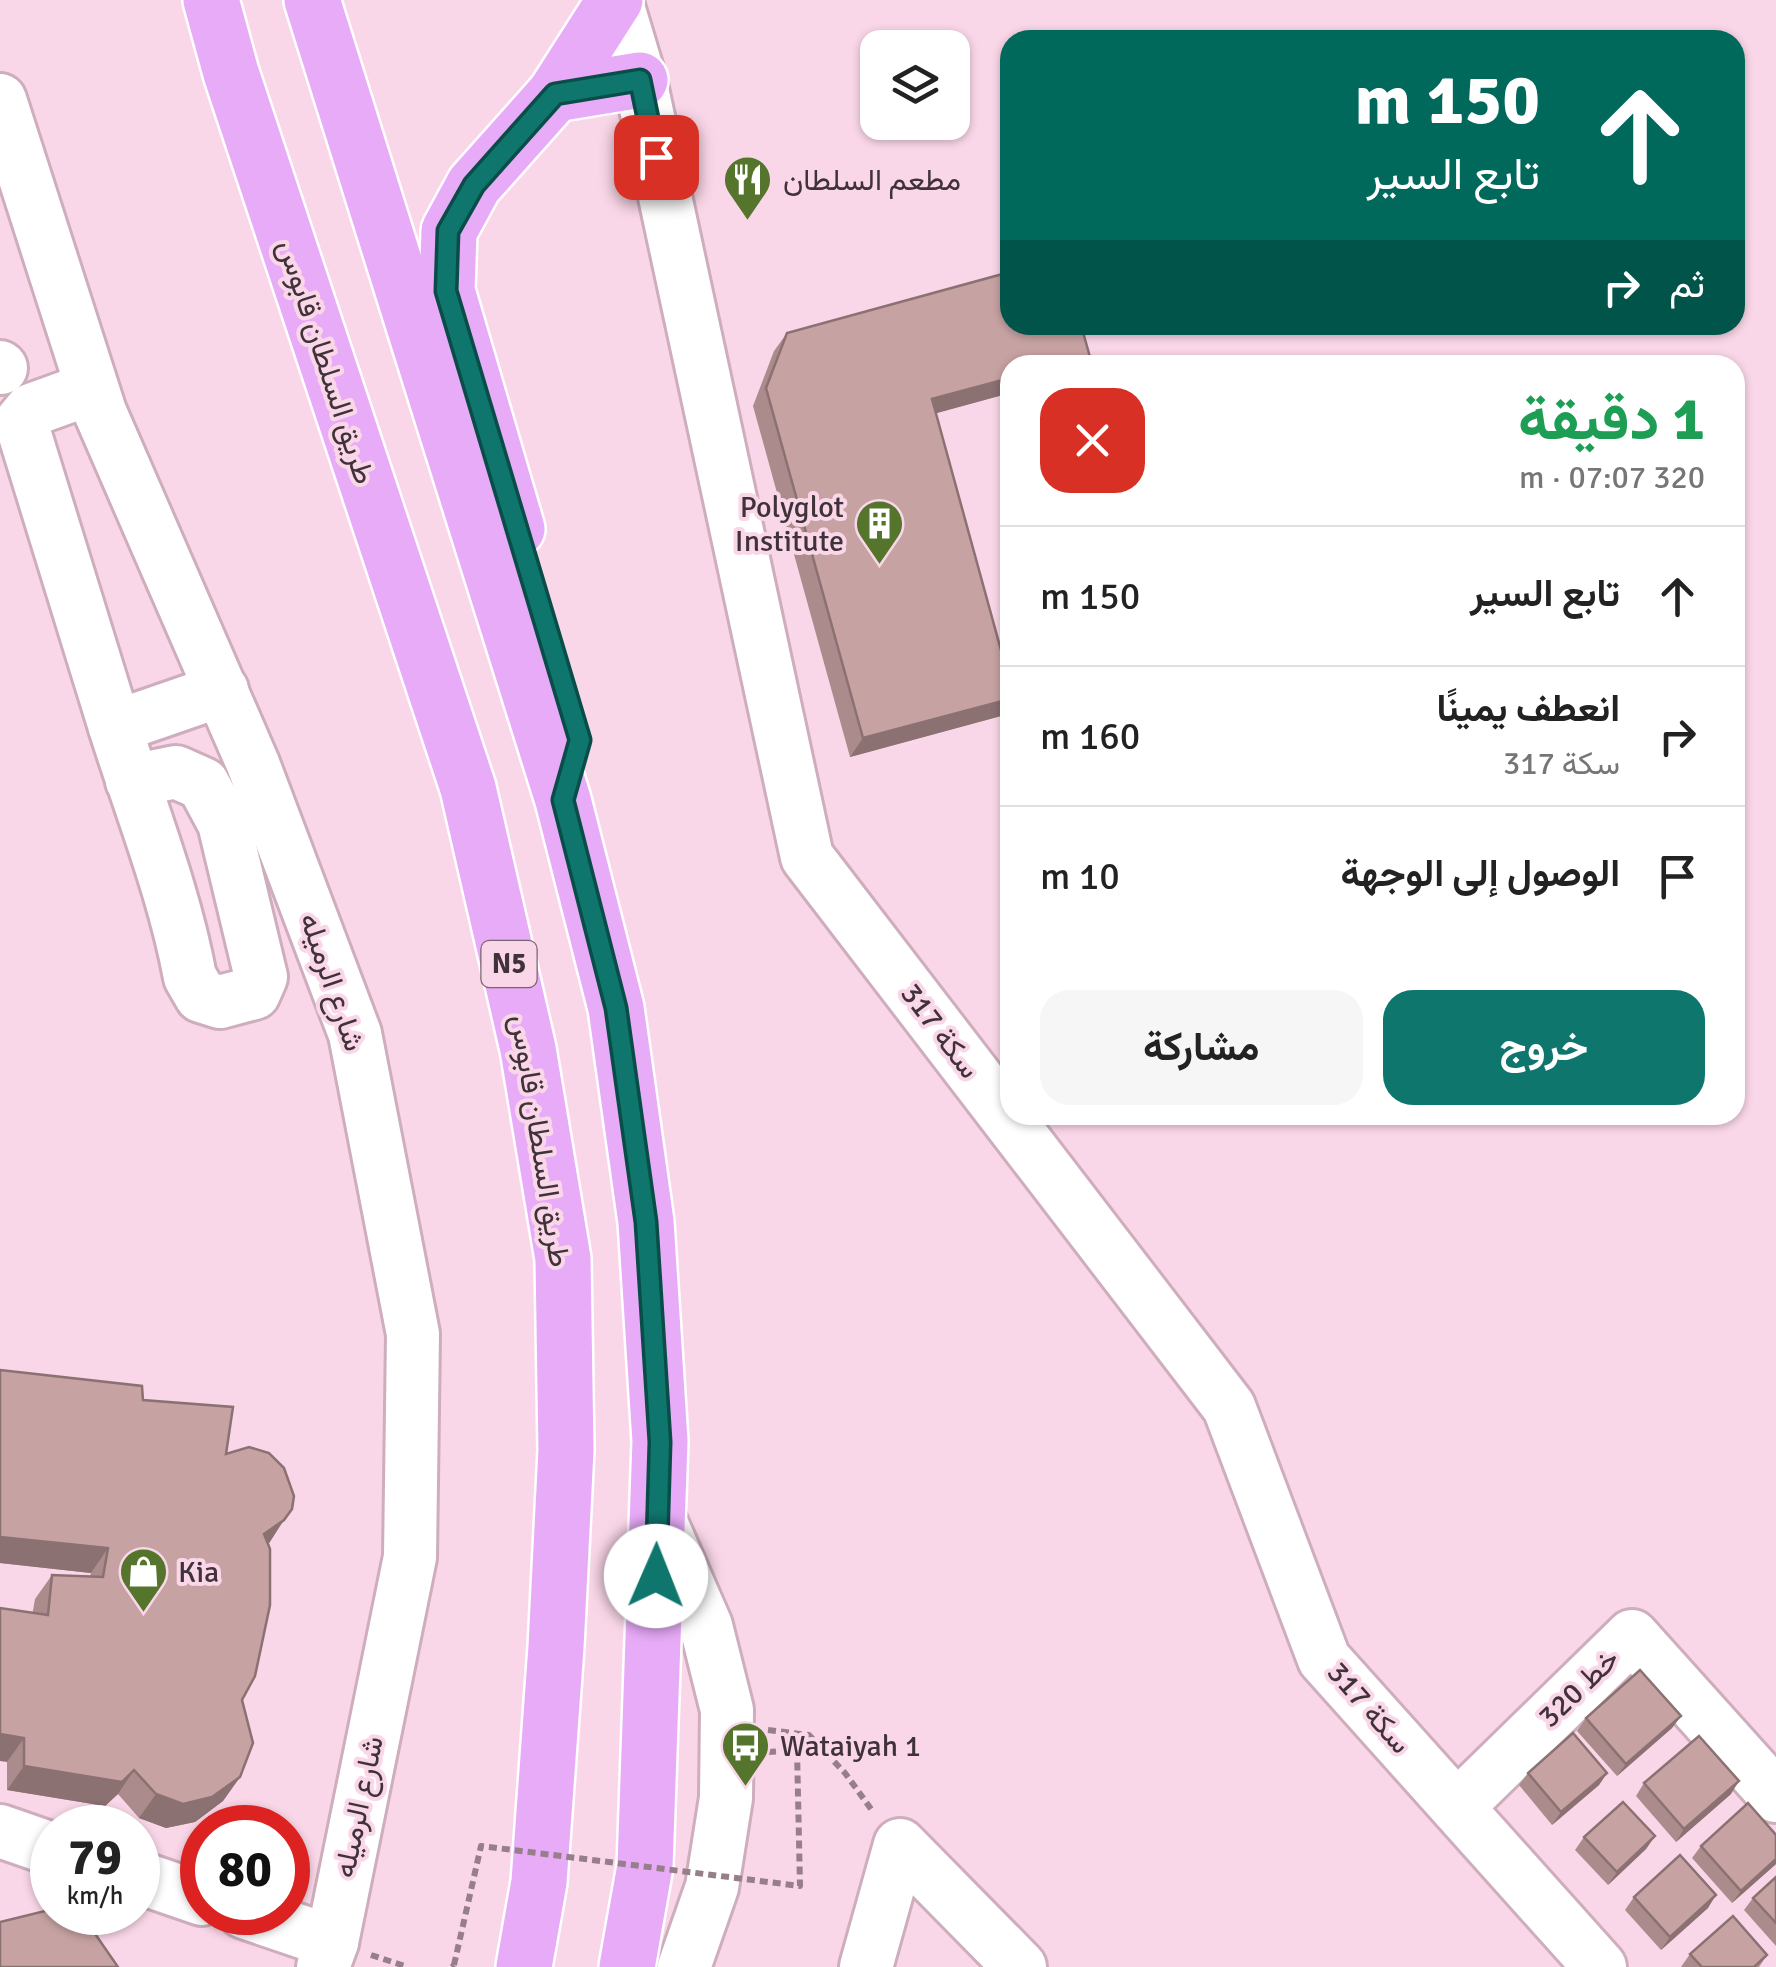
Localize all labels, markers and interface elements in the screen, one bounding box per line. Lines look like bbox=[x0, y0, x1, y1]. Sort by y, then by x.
map controls bbox=[860, 30, 970, 140]
button: layers bbox=[860, 30, 970, 140]
text: 150 m bbox=[1355, 57, 1540, 143]
icon: ahead bbox=[1575, 70, 1705, 200]
pin bbox=[614, 115, 699, 200]
icon: arrive bbox=[629, 130, 684, 185]
text: تابع السير bbox=[1366, 147, 1540, 202]
restaurant icon: مطعم السلطان bbox=[722, 154, 774, 222]
place label: مطعم السلطان bbox=[783, 162, 961, 199]
street label: طريق السلطان قابوس bbox=[269, 235, 383, 489]
icon: right bbox=[1594, 260, 1649, 315]
text: ثم bbox=[1669, 261, 1705, 308]
text: 1 دقيقة bbox=[1518, 383, 1705, 457]
button: close bbox=[1040, 388, 1145, 493]
text: 320 m · 07:07 bbox=[1519, 458, 1705, 497]
place label: Polyglot Institute bbox=[735, 489, 844, 560]
building icon: Polyglot Institute bbox=[853, 498, 905, 566]
icon: ahead bbox=[1650, 569, 1705, 624]
text: تابع السير bbox=[1470, 570, 1620, 617]
text: 150 m bbox=[1040, 573, 1140, 620]
text: انعطف يمينًا bbox=[1437, 685, 1620, 732]
icon: right bbox=[1650, 709, 1705, 764]
text: 160 m bbox=[1040, 713, 1140, 760]
text: سكة 317 bbox=[1503, 744, 1620, 783]
icon: arrive bbox=[1650, 849, 1705, 904]
text: الوصول إلى الوجهة bbox=[1341, 850, 1620, 897]
text: 10 m bbox=[1040, 853, 1120, 900]
street label: شارع الرميله bbox=[290, 908, 373, 1056]
road number: N5 bbox=[482, 941, 536, 987]
street label: سكة 317 bbox=[892, 976, 988, 1086]
button: مشاركة bbox=[1040, 990, 1363, 1105]
button: خروج bbox=[1383, 990, 1705, 1105]
street label: طريق السلطان قابوس bbox=[502, 1012, 578, 1270]
position arrow bbox=[604, 1524, 708, 1628]
shop icon: Kia bbox=[117, 1546, 169, 1614]
place label: Kia bbox=[178, 1554, 219, 1591]
street label: خط 320 bbox=[1531, 1641, 1627, 1735]
street label: سكة 317 bbox=[1319, 1654, 1419, 1762]
bus stop icon: Wataiyah 1 bbox=[719, 1720, 771, 1788]
place label: Wataiyah 1 bbox=[780, 1728, 921, 1765]
street label: شارع الرميله bbox=[326, 1733, 393, 1881]
speed limit sign: 80 bbox=[180, 1805, 310, 1935]
text: 79 bbox=[68, 1827, 122, 1889]
text: km/h bbox=[67, 1880, 123, 1911]

